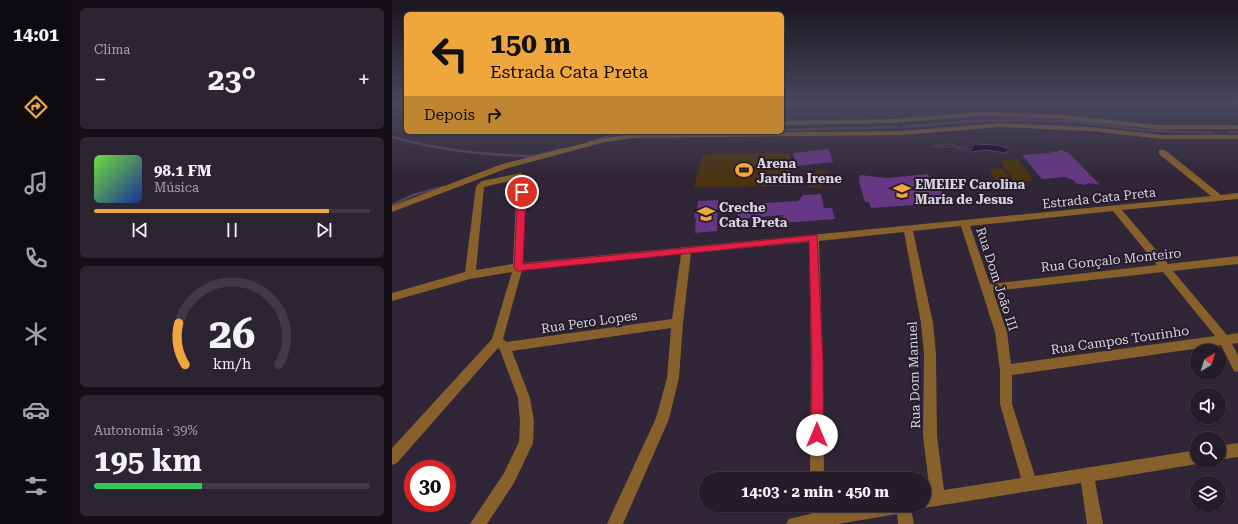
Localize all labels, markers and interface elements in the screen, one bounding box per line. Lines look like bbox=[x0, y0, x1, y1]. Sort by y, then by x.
text: 14:01 bbox=[13, 24, 59, 45]
text: 150 m bbox=[490, 27, 571, 60]
icon: left bbox=[424, 28, 476, 80]
text: Clima bbox=[94, 42, 130, 57]
text: Estrada Cata Preta bbox=[490, 61, 648, 82]
text: 23° bbox=[208, 62, 256, 97]
text: − bbox=[94, 67, 106, 92]
text: + bbox=[358, 67, 370, 92]
icon: directions bbox=[22, 93, 50, 121]
icon: right bbox=[483, 104, 505, 126]
text: Depois bbox=[424, 106, 475, 124]
place label: Arena Jardim Irene bbox=[757, 156, 842, 186]
sports icon: Arena Jardim Irene bbox=[734, 160, 754, 180]
text: 98.1 FM bbox=[154, 162, 211, 180]
icon: music bbox=[22, 169, 50, 197]
pin bbox=[505, 175, 539, 209]
place label: EMEIEF Carolina Maria de Jesus bbox=[915, 177, 1026, 207]
text: Música bbox=[154, 180, 199, 195]
icon: arrive bbox=[511, 181, 533, 203]
school or university icon: EMEIEF Carolina Maria de Jesus bbox=[892, 181, 912, 201]
street label: Estrada Cata Preta bbox=[1041, 185, 1157, 211]
place label: Creche Cata Preta bbox=[719, 200, 788, 230]
school or university icon: Creche Cata Preta bbox=[696, 204, 716, 224]
icon: previous bbox=[129, 219, 151, 241]
icon: pause bbox=[221, 219, 243, 241]
icon: next bbox=[313, 219, 335, 241]
street label: Rua Dom João III bbox=[973, 225, 1021, 333]
icon: phone bbox=[22, 244, 50, 272]
street label: Rua Gonçalo Monteiro bbox=[1040, 245, 1182, 275]
text: 26 bbox=[209, 308, 255, 357]
street label: Rua Pero Lopes bbox=[540, 308, 638, 336]
icon: climate bbox=[22, 320, 50, 348]
street label: Rua Dom Manuel bbox=[905, 321, 923, 429]
street label: Rua Campos Tourinho bbox=[1050, 323, 1190, 357]
north arrow bbox=[1190, 344, 1226, 380]
map controls bbox=[1190, 344, 1226, 512]
text: km/h bbox=[213, 355, 251, 371]
button: sound bbox=[1190, 388, 1226, 424]
icon: car bbox=[22, 396, 50, 424]
position arrow bbox=[796, 414, 838, 456]
text: Autonomia · 39% bbox=[94, 423, 198, 438]
button: search bbox=[1190, 432, 1226, 468]
text: 195 km bbox=[94, 443, 202, 478]
speed limit sign: 30 bbox=[404, 460, 456, 512]
icon: filters bbox=[22, 472, 50, 500]
button: layers bbox=[1190, 476, 1226, 512]
text: 14:03 · 2 min · 450 m bbox=[741, 483, 889, 501]

